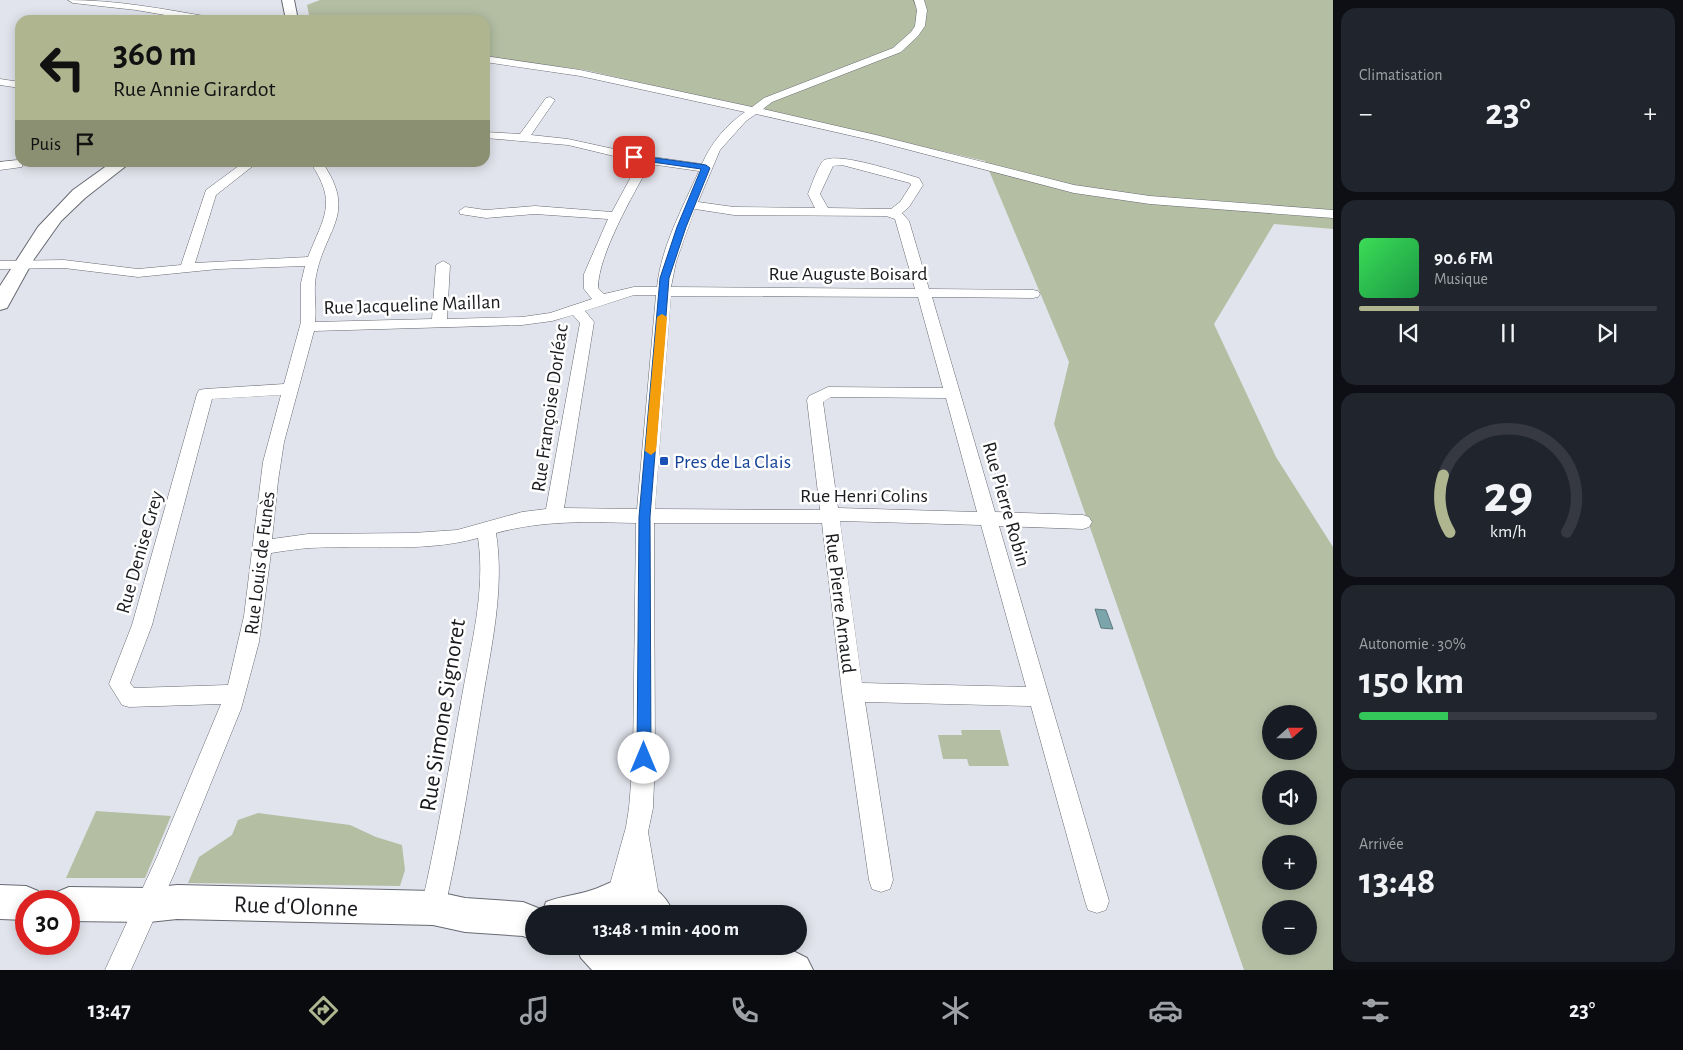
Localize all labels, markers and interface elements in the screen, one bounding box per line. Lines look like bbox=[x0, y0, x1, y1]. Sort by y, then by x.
icon: left bbox=[30, 35, 95, 100]
text: 360 m bbox=[113, 37, 197, 72]
text: Climatisation bbox=[1359, 67, 1443, 83]
text: Rue Annie Girardot bbox=[113, 78, 275, 100]
text: 23° bbox=[1485, 94, 1531, 132]
text: − bbox=[1359, 100, 1372, 128]
text: + bbox=[1644, 100, 1657, 128]
icon: arrive bbox=[71, 130, 99, 158]
text: Puis bbox=[30, 135, 61, 154]
pin bbox=[613, 136, 655, 178]
icon: arrive bbox=[620, 143, 648, 171]
text: 90.6 FM bbox=[1434, 249, 1493, 268]
street label: Rue Auguste Boisard bbox=[768, 264, 928, 284]
text: Musique bbox=[1434, 271, 1488, 287]
street label: Rue Jacqueline Maillan bbox=[323, 292, 501, 318]
icon: previous bbox=[1395, 319, 1423, 347]
icon: pause bbox=[1494, 319, 1522, 347]
icon: next bbox=[1593, 319, 1621, 347]
street label: Rue Françoise Dorléac bbox=[528, 323, 572, 493]
street label: Rue Pierre Robin bbox=[979, 440, 1033, 569]
place label: Pres de La Clais bbox=[674, 452, 791, 472]
marker: Pres de La Clais bbox=[658, 455, 670, 467]
text: 29 bbox=[1483, 469, 1533, 521]
street label: Rue Henri Colins bbox=[800, 486, 928, 506]
street label: Rue Denise Grey bbox=[113, 488, 167, 616]
street label: Rue Louis de Funès bbox=[241, 490, 279, 636]
text: km/h bbox=[1490, 523, 1526, 541]
street label: Rue Pierre Arnaud bbox=[821, 532, 859, 674]
street label: Rue Simone Signoret bbox=[416, 617, 470, 813]
text: Autonomie · 30% bbox=[1359, 636, 1466, 652]
text: 150 km bbox=[1359, 663, 1464, 701]
north arrow bbox=[1262, 705, 1318, 760]
map controls bbox=[1262, 705, 1317, 955]
position arrow bbox=[617, 731, 669, 783]
button: sound bbox=[1262, 770, 1317, 825]
button: + bbox=[1262, 835, 1317, 890]
text: Arrivée bbox=[1359, 836, 1404, 852]
text: 13:48 bbox=[1359, 863, 1436, 901]
speed limit sign: 30 bbox=[15, 890, 80, 955]
street label: Rue d'Olonne bbox=[233, 893, 359, 921]
button: − bbox=[1262, 900, 1317, 955]
text: 13:48 · 1 min · 400 m bbox=[593, 920, 739, 939]
icon: directions bbox=[306, 993, 341, 1028]
icon: music bbox=[517, 993, 552, 1028]
icon: phone bbox=[727, 993, 762, 1028]
icon: climate bbox=[938, 993, 973, 1028]
icon: car bbox=[1148, 993, 1183, 1028]
icon: filters bbox=[1358, 993, 1393, 1028]
text: 13:47 bbox=[88, 999, 131, 1021]
text: 23° bbox=[1569, 999, 1595, 1021]

